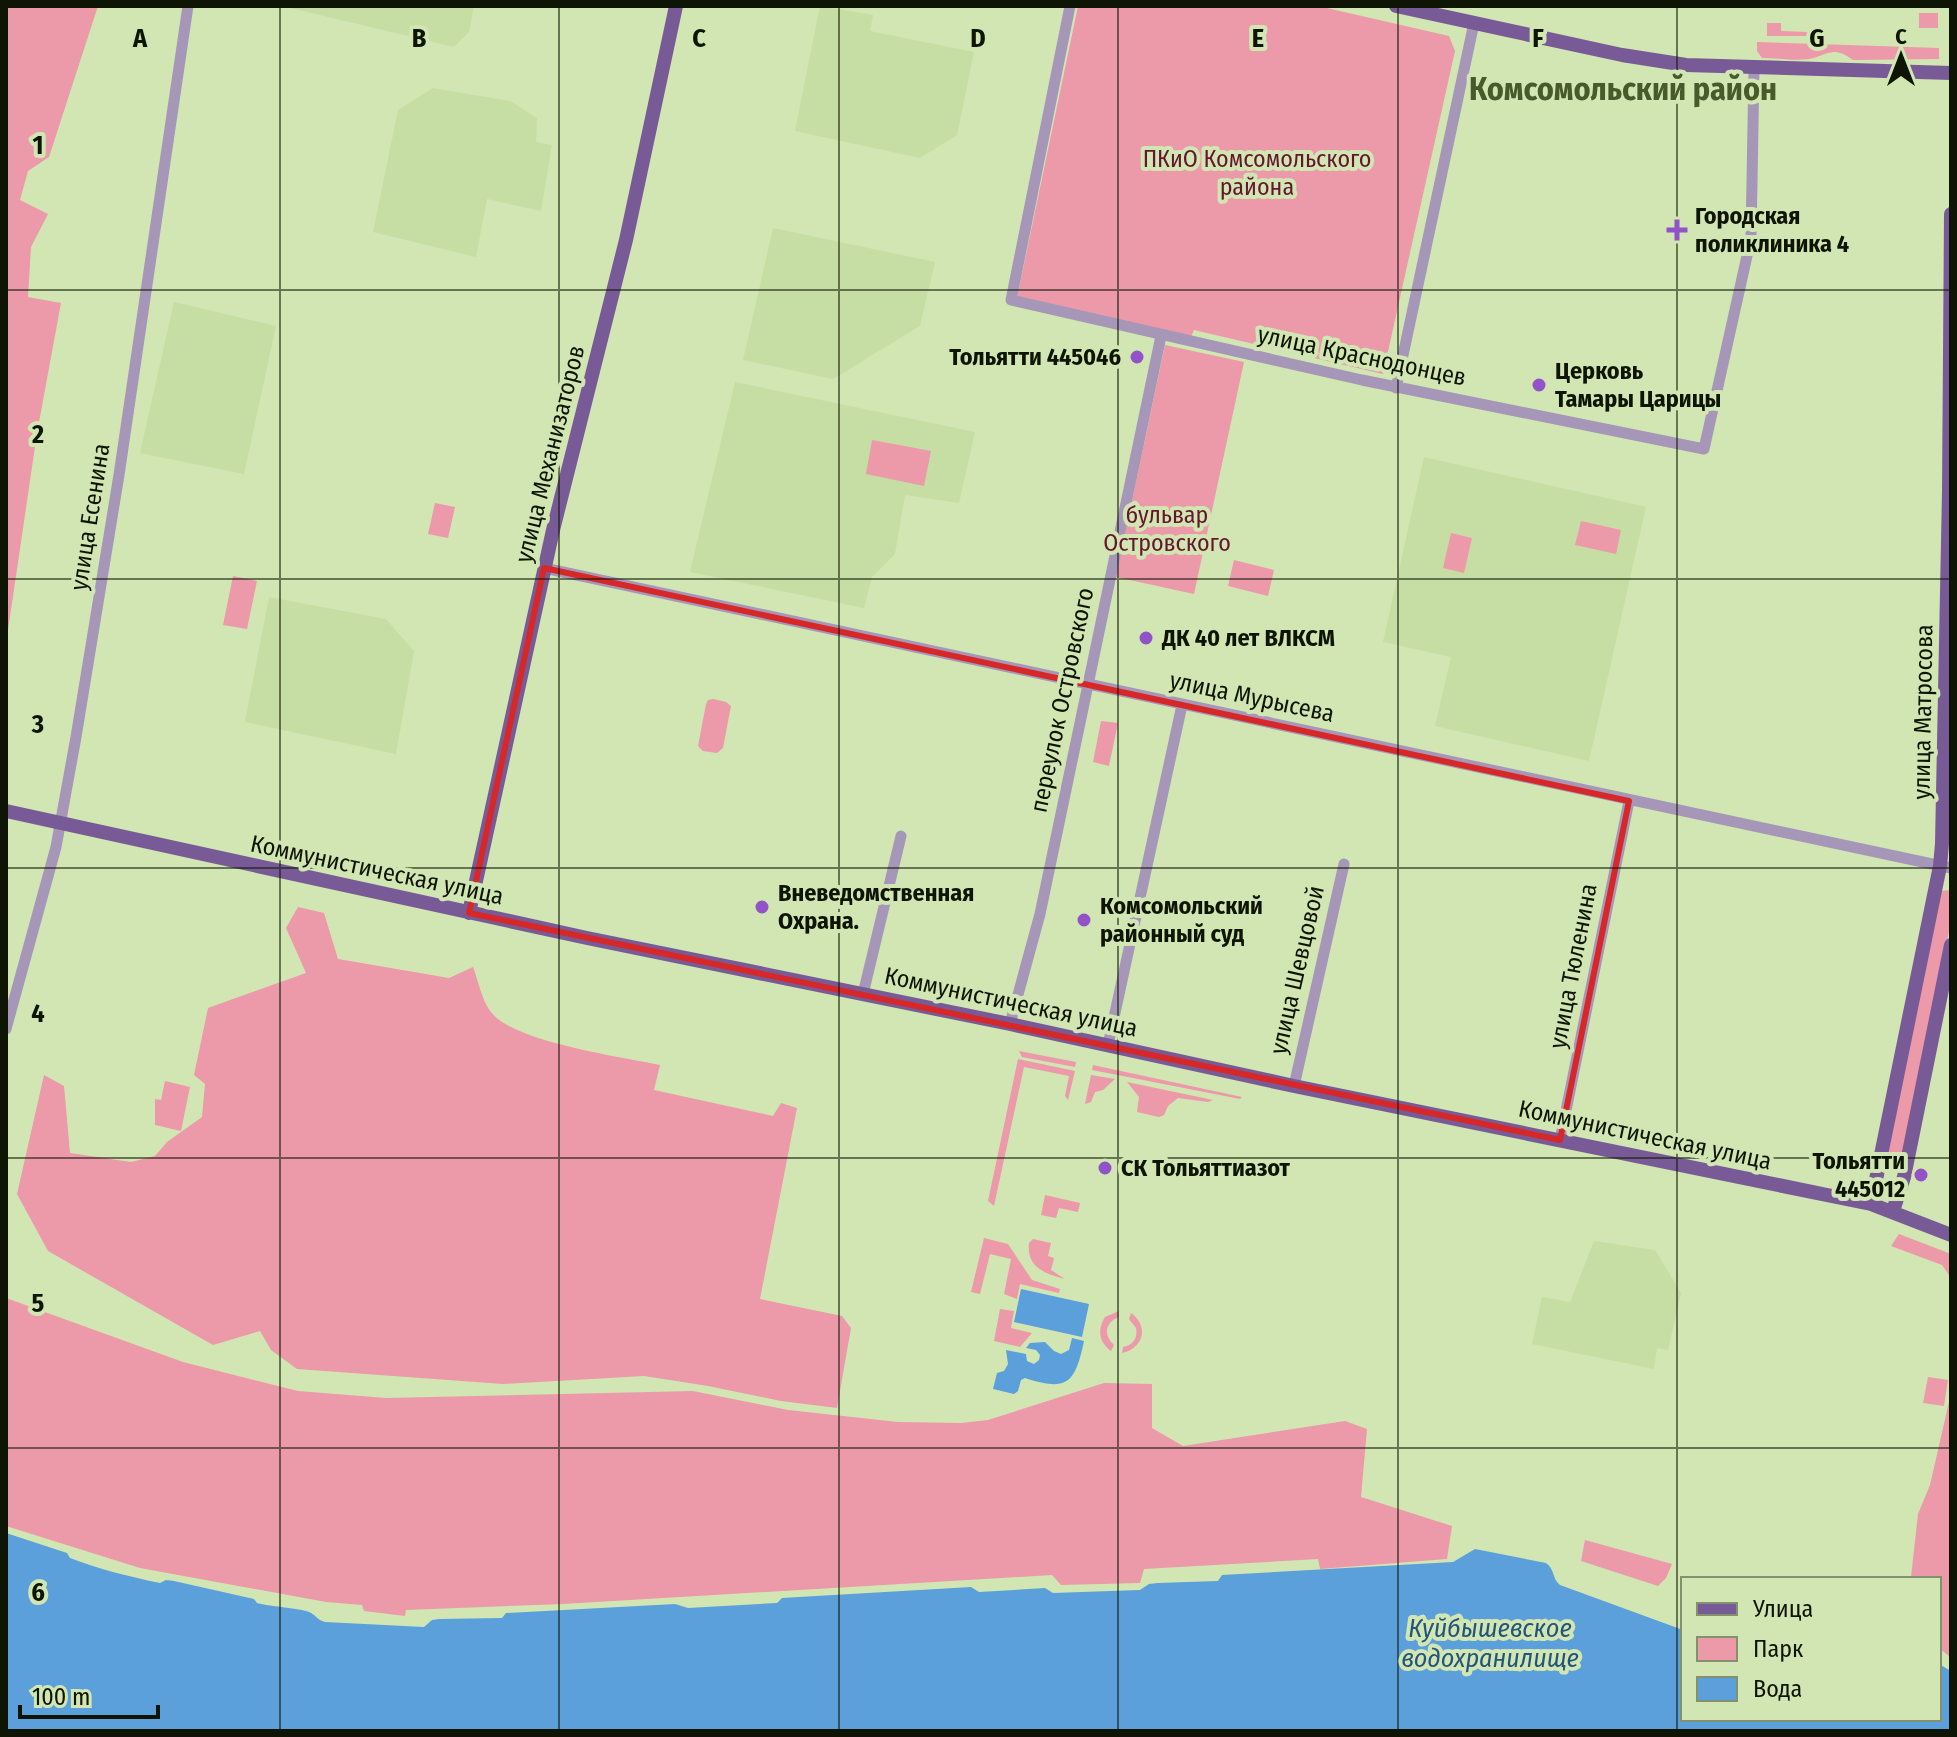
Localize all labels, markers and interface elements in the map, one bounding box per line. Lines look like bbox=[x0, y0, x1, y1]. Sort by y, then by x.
north arrow bbox=[1861, 16, 1941, 96]
text: A bbox=[132, 23, 148, 54]
text: B bbox=[412, 23, 427, 54]
text: C bbox=[692, 23, 706, 54]
text: D bbox=[970, 23, 986, 54]
text: E bbox=[1252, 23, 1264, 54]
text: F bbox=[1532, 23, 1544, 54]
text: G bbox=[1809, 23, 1825, 54]
text: С bbox=[1895, 23, 1907, 50]
district label: Комсомольский район bbox=[1469, 70, 1777, 108]
text: 1 bbox=[33, 130, 44, 161]
park label: ПКиО Комсомольского района bbox=[1143, 145, 1371, 201]
place label: Городская поликлиника 4 bbox=[1695, 202, 1849, 258]
marker: Городская поликлиника 4 bbox=[1666, 219, 1688, 241]
street label: улица Краснодонцев bbox=[1255, 320, 1469, 392]
street label: улица Механизаторов bbox=[509, 342, 591, 566]
place label: Тольятти 445046 bbox=[949, 343, 1121, 371]
marker: Тольятти 445046 bbox=[1128, 348, 1146, 366]
place label: Церковь Тамары Царицы bbox=[1555, 357, 1721, 413]
marker: Церковь Тамары Царицы bbox=[1530, 376, 1548, 394]
text: 2 bbox=[31, 419, 44, 450]
street label: улица Есенина bbox=[65, 441, 115, 593]
park label: бульвар Островского bbox=[1103, 501, 1231, 557]
street label: переулок Островского bbox=[1024, 585, 1100, 815]
place label: ДК 40 лет ВЛКСМ bbox=[1161, 624, 1335, 652]
street label: улица Матросова bbox=[1907, 624, 1939, 800]
marker: ДК 40 лет ВЛКСМ bbox=[1137, 629, 1155, 647]
street label: улица Мурысева bbox=[1167, 666, 1337, 728]
text: 3 bbox=[31, 709, 44, 740]
street label: Коммунистическая улица bbox=[248, 830, 506, 910]
place label: Вневедомственная Охрана. bbox=[778, 879, 974, 935]
street label: улица Тюленина bbox=[1543, 881, 1603, 1051]
street label: улица Шевцовой bbox=[1264, 883, 1330, 1057]
place label: Комсомольский районный суд bbox=[1100, 892, 1263, 948]
marker: Вневедомственная Охрана. bbox=[753, 898, 771, 916]
marker: Комсомольский районный суд bbox=[1075, 911, 1093, 929]
street label: Коммунистическая улица bbox=[882, 962, 1140, 1042]
text: 4 bbox=[31, 998, 45, 1029]
street label: Коммунистическая улица bbox=[1516, 1095, 1774, 1175]
place label: Тольятти 445012 bbox=[1813, 1147, 1905, 1203]
place label: СК Тольяттиазот bbox=[1121, 1154, 1291, 1182]
marker: СК Тольяттиазот bbox=[1096, 1159, 1114, 1177]
marker: Тольятти 445012 bbox=[1912, 1166, 1930, 1184]
text: 5 bbox=[32, 1288, 45, 1319]
text: 6 bbox=[31, 1577, 45, 1608]
legend bbox=[1681, 1577, 1941, 1721]
text: Улица bbox=[1752, 1595, 1813, 1623]
water label: Куйбышевское водохранилище bbox=[1401, 1613, 1579, 1674]
text: Парк bbox=[1753, 1635, 1804, 1663]
scale bar bbox=[20, 1669, 158, 1719]
text: Вода bbox=[1753, 1675, 1802, 1703]
text: 100 m bbox=[32, 1683, 90, 1711]

